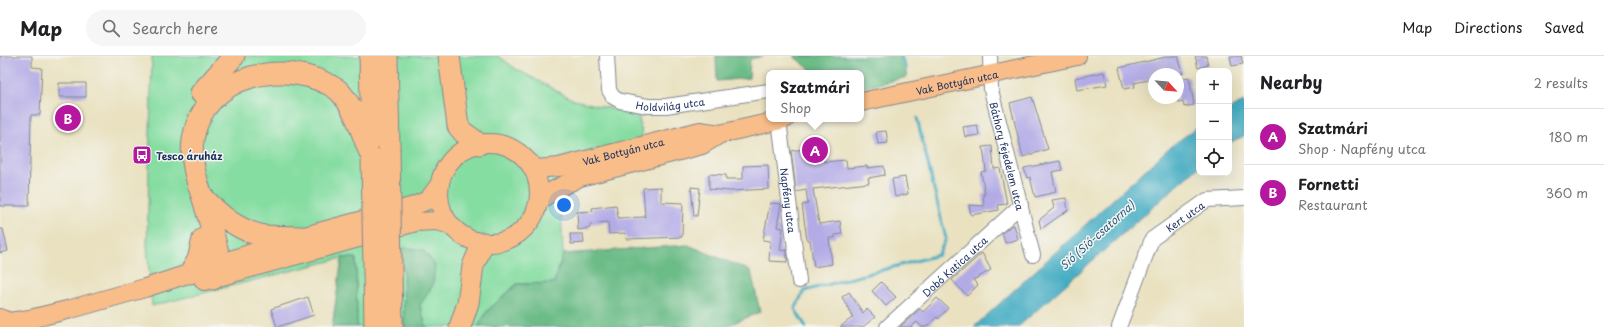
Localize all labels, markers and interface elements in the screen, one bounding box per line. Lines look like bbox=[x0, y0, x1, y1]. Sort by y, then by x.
search box bbox=[86, 10, 366, 46]
text: Map bbox=[20, 14, 62, 42]
text: Search here bbox=[132, 16, 218, 39]
icon: search bbox=[100, 17, 122, 39]
text: Map bbox=[1402, 17, 1432, 38]
text: Directions bbox=[1454, 17, 1522, 38]
text: Saved bbox=[1544, 17, 1584, 38]
street label: Vak Bottyán utca bbox=[914, 65, 1000, 98]
north arrow bbox=[1148, 68, 1184, 104]
map controls bbox=[1196, 68, 1232, 176]
button: + bbox=[1196, 68, 1232, 104]
text: Nearby bbox=[1260, 69, 1322, 95]
popup bbox=[766, 70, 864, 122]
text: 2 results bbox=[1534, 73, 1588, 92]
text: Szatmári bbox=[780, 75, 850, 98]
street label: Holdvilág utca bbox=[635, 93, 706, 114]
text: Shop bbox=[780, 98, 811, 117]
street label: Báthory fejedelem utca bbox=[987, 100, 1029, 212]
pin: B bbox=[55, 103, 81, 133]
button: − bbox=[1196, 104, 1232, 140]
text: Szatmári bbox=[1298, 116, 1368, 139]
text: A bbox=[1268, 127, 1278, 146]
text: 180 m bbox=[1549, 127, 1588, 146]
street label: Vak Bottyán utca bbox=[581, 133, 666, 168]
pin: A bbox=[802, 135, 828, 165]
text: Shop · Napfény utca bbox=[1298, 139, 1426, 158]
button: locate bbox=[1196, 140, 1232, 176]
bus stop icon: Tesco áruház bbox=[131, 144, 153, 166]
place label: Tesco áruház bbox=[156, 148, 222, 163]
street label: Napfény utca bbox=[778, 167, 801, 234]
text: Fornetti bbox=[1298, 172, 1359, 195]
text: B bbox=[1269, 183, 1277, 202]
text: 360 m bbox=[1545, 183, 1588, 202]
your location bbox=[554, 195, 574, 215]
text: Restaurant bbox=[1298, 195, 1368, 214]
water label: Sió (Sió-csatorna) bbox=[1056, 196, 1139, 273]
street label: Kert utca bbox=[1162, 197, 1208, 235]
street label: Dobó Katica utca bbox=[918, 232, 991, 299]

